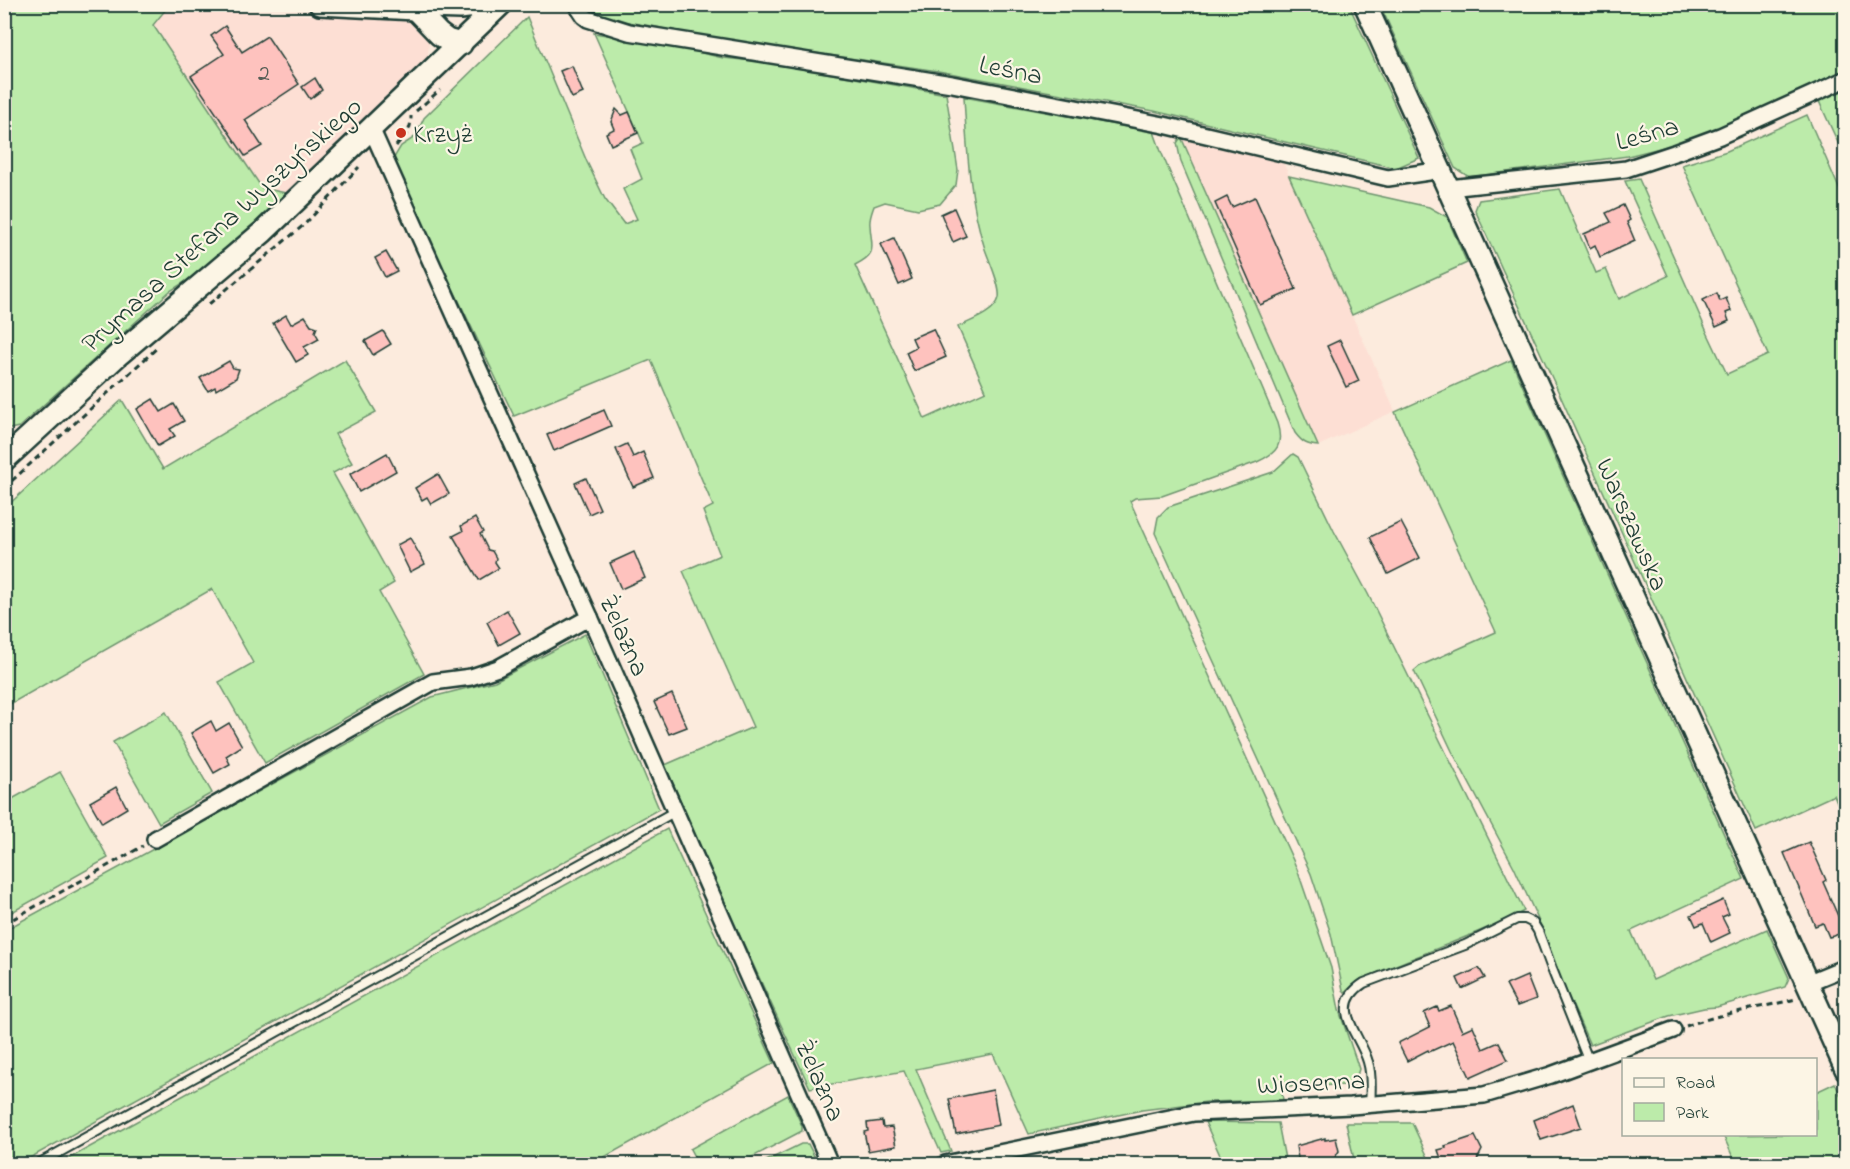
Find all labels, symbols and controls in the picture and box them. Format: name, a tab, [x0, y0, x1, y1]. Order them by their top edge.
street label: Leśna	[976, 46, 1046, 97]
house number: 2	[258, 57, 270, 92]
street label: Prymasa Stefana Wyszyńskiego	[74, 89, 372, 363]
street label: Leśna	[1612, 108, 1684, 163]
place label: Krzyż	[413, 116, 473, 155]
marker: Krzyż	[394, 126, 408, 140]
street label: Warszawska	[1584, 453, 1677, 598]
street label: Żelazna	[587, 589, 658, 683]
street label: Żelazna	[783, 1034, 854, 1128]
legend	[1622, 1058, 1817, 1136]
street label: Wiosenna	[1256, 1062, 1366, 1107]
text: Road	[1676, 1071, 1715, 1097]
text: Park	[1676, 1101, 1709, 1127]

